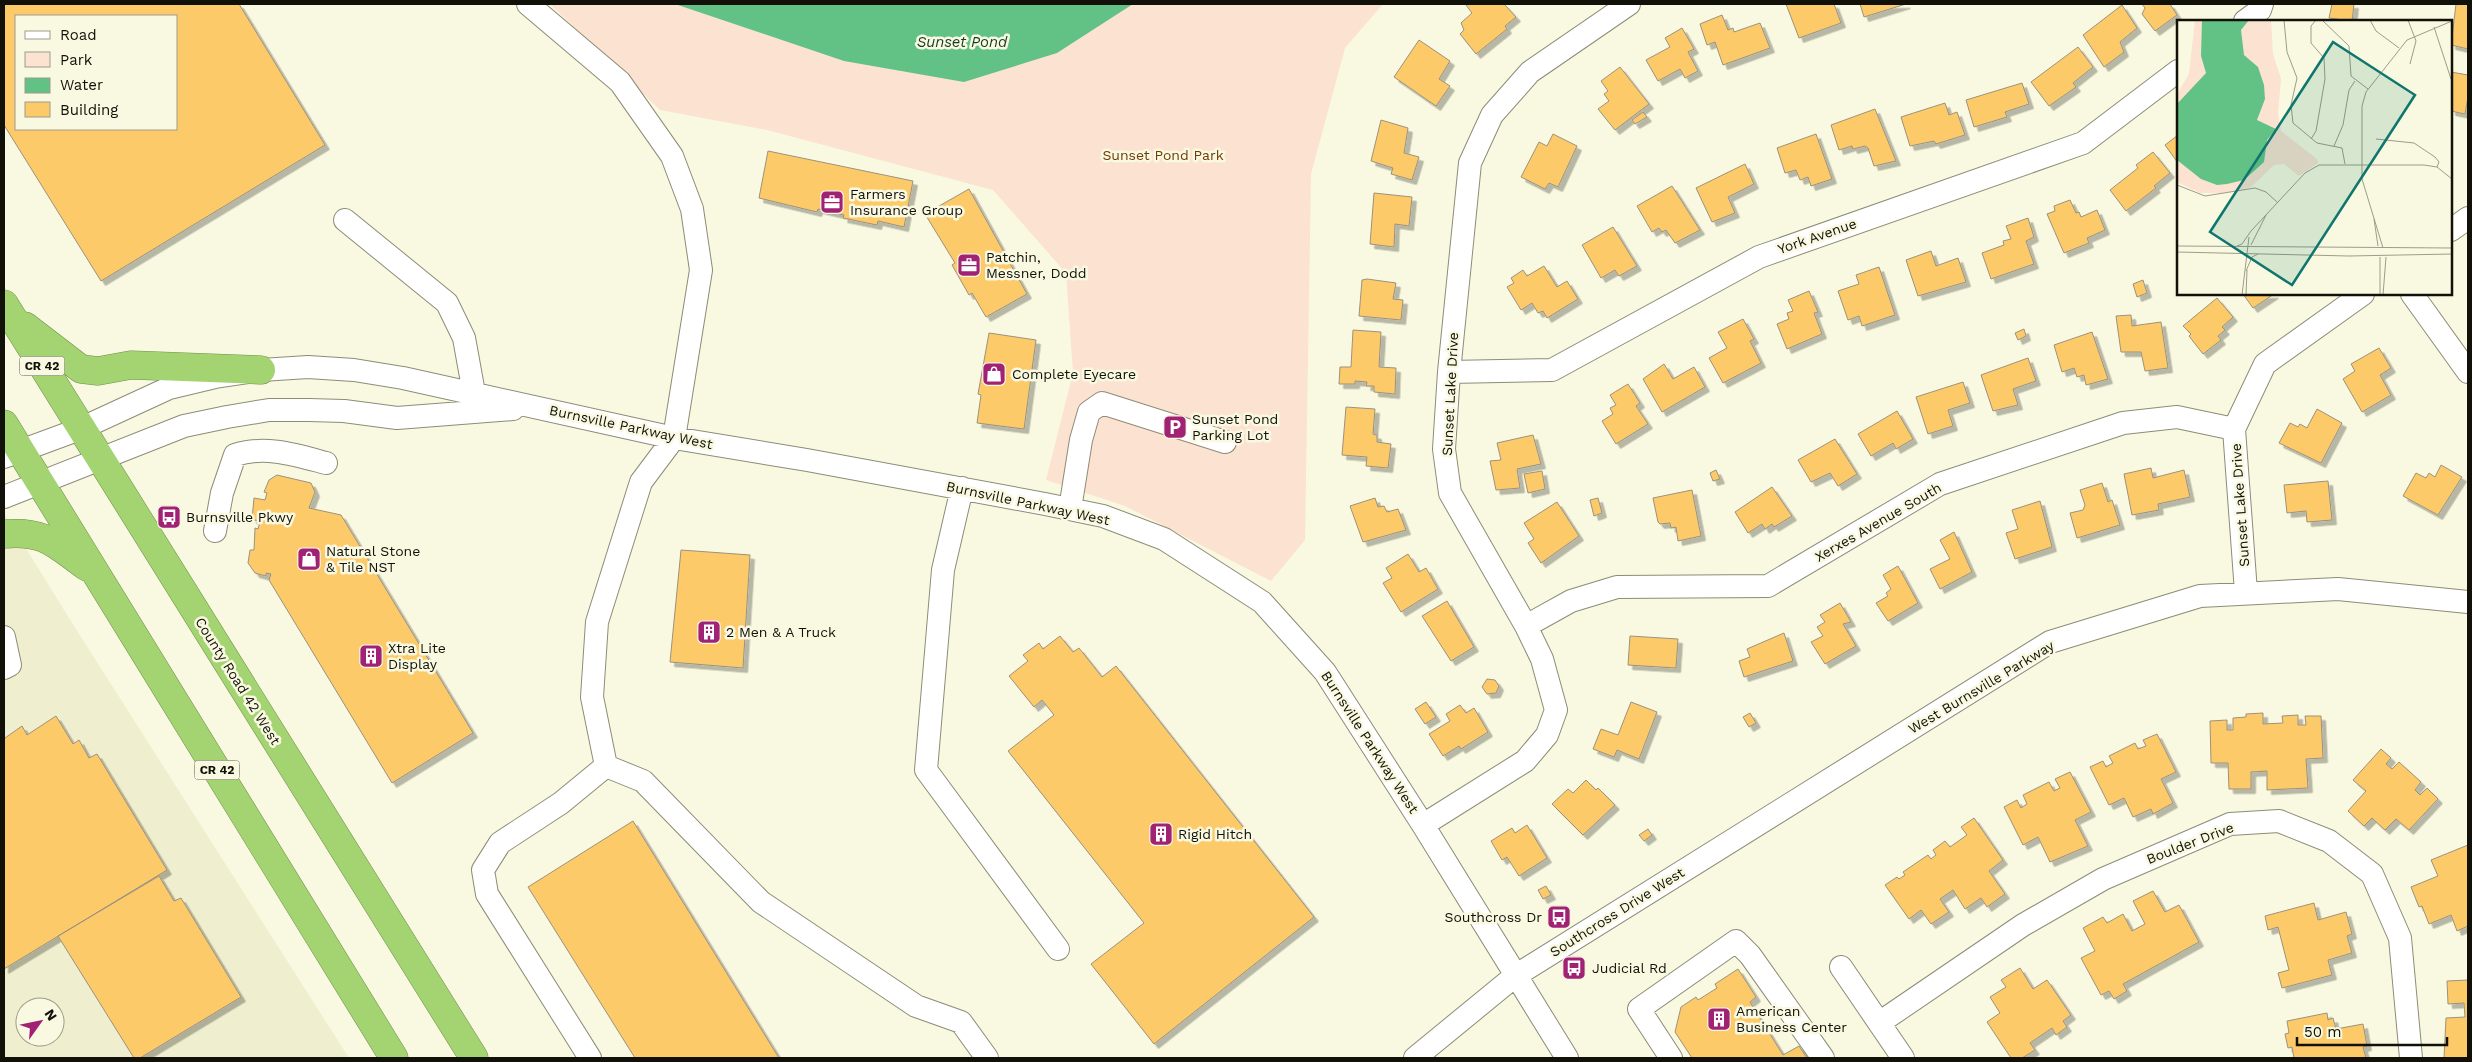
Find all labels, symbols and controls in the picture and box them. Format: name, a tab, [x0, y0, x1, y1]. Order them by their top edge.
legend	[15, 15, 178, 130]
inset map	[2177, 20, 2452, 295]
text: Road	[60, 26, 97, 44]
water label: Sunset Pond	[917, 33, 1008, 51]
text: Park	[60, 51, 93, 69]
text: Water	[60, 76, 103, 94]
text: Building	[60, 101, 118, 119]
park label: Sunset Pond Park	[1102, 147, 1224, 163]
place label: Farmers Insurance Group	[850, 186, 963, 218]
office icon: Farmers Insurance Group	[819, 189, 845, 215]
street label: York Avenue	[1775, 215, 1859, 257]
place label: Patchin, Messner, Dodd	[986, 249, 1087, 281]
office icon: Patchin, Messner, Dodd	[956, 252, 982, 278]
street label: Sunset Lake Drive	[1439, 332, 1461, 456]
road number: CR 42	[20, 356, 64, 376]
shop icon: Complete Eyecare	[981, 361, 1007, 387]
place label: Complete Eyecare	[1012, 366, 1136, 382]
street label: Burnsville Parkway West	[548, 402, 714, 452]
place label: Sunset Pond Parking Lot	[1192, 411, 1278, 443]
parking icon: Sunset Pond Parking Lot	[1162, 414, 1188, 440]
street label: Sunset Lake Drive	[2228, 443, 2252, 567]
street label: Burnsville Parkway West	[945, 478, 1111, 528]
street label: Xerxes Avenue South	[1812, 479, 1944, 565]
bus stop icon: Burnsville Pkwy	[156, 504, 182, 530]
place label: Burnsville Pkwy	[186, 509, 294, 525]
place label: Natural Stone & Tile NST	[326, 543, 420, 575]
shop icon: Natural Stone & Tile NST	[296, 546, 322, 572]
street label: County Road 42 West	[192, 614, 284, 748]
building icon: 2 Men & A Truck	[696, 619, 722, 645]
place label: 2 Men & A Truck	[726, 624, 836, 640]
street label: West Burnsville Parkway	[1905, 637, 2057, 737]
place label: Xtra Lite Display	[388, 640, 446, 672]
building icon: Xtra Lite Display	[358, 643, 384, 669]
street label: Burnsville Parkway West	[1318, 668, 1422, 816]
road number: CR 42	[194, 760, 240, 780]
street label: Boulder Drive	[2144, 819, 2236, 867]
building icon: Rigid Hitch	[1148, 821, 1174, 847]
place label: Rigid Hitch	[1178, 826, 1252, 842]
street label: Southcross Drive West	[1547, 864, 1687, 960]
bus stop icon: Southcross Dr	[1546, 904, 1572, 930]
place label: Southcross Dr	[1444, 909, 1542, 925]
bus stop icon: Judicial Rd	[1561, 955, 1587, 981]
place label: Judicial Rd	[1592, 960, 1667, 976]
north arrow	[15, 997, 65, 1047]
place label: American Business Center	[1736, 1003, 1847, 1035]
text: N	[41, 1006, 60, 1024]
building icon: American Business Center	[1706, 1006, 1732, 1032]
scale bar	[2297, 1014, 2447, 1046]
text: 50 m	[2304, 1023, 2341, 1041]

